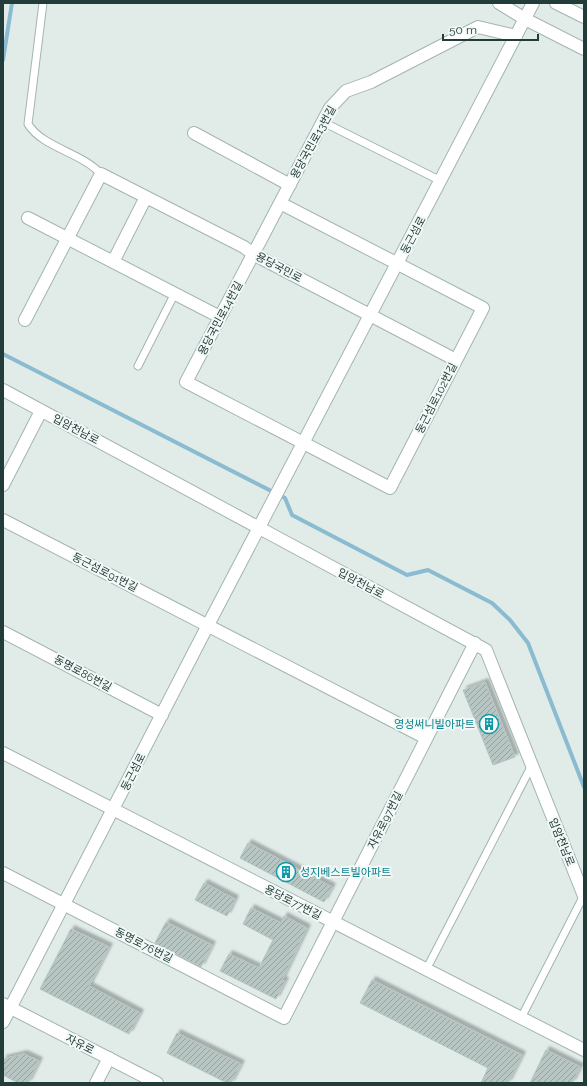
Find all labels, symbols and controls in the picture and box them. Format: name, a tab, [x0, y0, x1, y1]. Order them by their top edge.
scale bar	[443, 16, 538, 42]
text: 50 m	[449, 23, 477, 37]
street label: 용당국민로13번길	[288, 103, 339, 181]
street label: 둥근섬로	[398, 214, 429, 256]
street label: 용당국민로	[253, 250, 304, 285]
street label: 용당국민로14번길	[196, 279, 245, 357]
street label: 둥근섬로102번길	[413, 361, 460, 436]
street label: 입암천남로	[50, 412, 101, 447]
street label: 둥근섬로91번길	[70, 550, 140, 595]
street label: 입암천남로	[335, 566, 386, 601]
street label: 동명로86번길	[52, 653, 114, 694]
building icon: 영성써니빌아파트	[478, 713, 500, 735]
place label: 영성써니빌아파트	[394, 718, 475, 731]
street label: 둥근섬로	[118, 751, 148, 793]
street label: 자유로97번길	[365, 789, 406, 851]
street label: 입암천남로	[546, 816, 577, 868]
building icon: 성지베스트빌아파트	[275, 861, 297, 883]
place label: 성지베스트빌아파트	[300, 866, 391, 879]
street label: 용당로77번길	[262, 882, 324, 922]
street label: 동명로76번길	[113, 925, 175, 966]
street label: 자유로	[63, 1032, 96, 1057]

